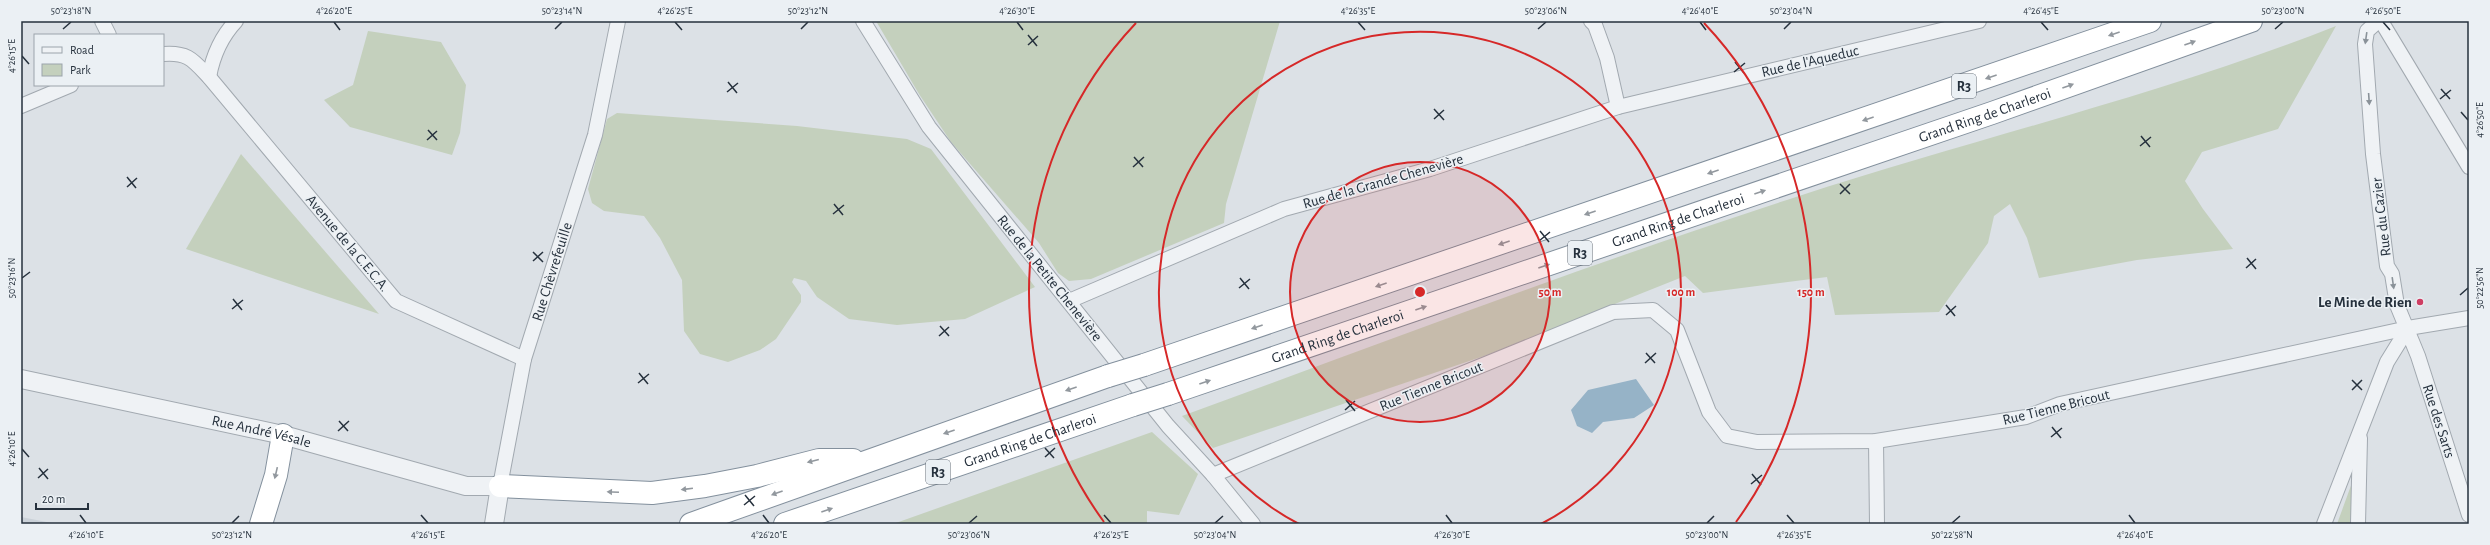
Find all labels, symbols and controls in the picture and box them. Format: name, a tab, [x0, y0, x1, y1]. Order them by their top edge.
text: 50°23'18"N	[51, 6, 91, 16]
text: 4°26'20"E	[316, 6, 352, 16]
text: 50°23'14"N	[542, 6, 582, 16]
text: 4°26'25"E	[658, 6, 693, 16]
text: 50°23'12"N	[788, 6, 828, 16]
text: 4°26'30"E	[999, 6, 1035, 16]
text: 4°26'35"E	[1341, 6, 1375, 16]
text: 50°23'06"N	[1525, 6, 1567, 16]
text: 4°26'40"E	[1682, 6, 1718, 16]
text: 50°23'04"N	[1770, 6, 1812, 16]
text: 4°26'45"E	[2023, 6, 2059, 16]
text: 50°23'00"N	[2262, 6, 2304, 16]
text: 4°26'50"E	[2365, 6, 2401, 16]
one-way arrow	[2107, 31, 2119, 37]
one-way arrow	[2363, 32, 2369, 44]
legend	[34, 34, 164, 86]
text: 4°26'15"E	[7, 39, 17, 73]
one-way arrow	[2185, 39, 2197, 45]
street label: Rue de l'Aqueduc	[1760, 43, 1860, 80]
text: Road	[70, 44, 94, 56]
text: Park	[70, 64, 91, 76]
road number: R3	[1952, 74, 1976, 98]
one-way arrow	[1985, 74, 1997, 80]
one-way arrow	[2062, 83, 2074, 89]
street label: Grand Ring de Charleroi	[1917, 86, 2053, 145]
one-way arrow	[2366, 93, 2373, 105]
text: 4°26'50"E	[2475, 102, 2485, 138]
one-way arrow	[1862, 116, 1874, 122]
street label: Rue de la Grande Chenevière	[1301, 151, 1465, 212]
one-way arrow	[1707, 169, 1719, 175]
street label: Rue du Cazier	[2369, 177, 2394, 257]
one-way arrow	[1754, 188, 1766, 194]
street label: Grand Ring de Charleroi	[1610, 191, 1746, 250]
street label: Avenue de la C.E.C.A.	[303, 192, 392, 295]
one-way arrow	[1584, 211, 1596, 217]
street label: Rue de la Petite Chenevière	[994, 212, 1105, 344]
street label: Rue Chèvrefeuille	[530, 220, 575, 323]
one-way arrow	[1497, 240, 1509, 246]
road number: R3	[1568, 241, 1592, 265]
text: 50°23'16"N	[7, 258, 17, 298]
one-way arrow	[1538, 262, 1550, 268]
text: 50°22'56"N	[2475, 267, 2485, 309]
one-way arrow	[2390, 277, 2396, 289]
one-way arrow	[1374, 282, 1386, 288]
centre of rings	[1413, 285, 1427, 299]
text: 50 m	[1539, 286, 1562, 298]
text: 100 m	[1667, 286, 1695, 298]
text: 150 m	[1797, 286, 1825, 298]
place label: Le Mine de Rien	[2318, 295, 2412, 310]
marker: Le Mine de Rien	[2415, 297, 2425, 307]
one-way arrow	[1415, 304, 1427, 310]
street label: Grand Ring de Charleroi	[1270, 307, 1406, 366]
one-way arrow	[1251, 324, 1263, 330]
street label: Rue Tienne Bricout	[1378, 359, 1485, 414]
one-way arrow	[1200, 378, 1212, 384]
street label: Rue des Sarts	[2420, 382, 2457, 460]
one-way arrow	[1065, 386, 1077, 392]
street label: Rue Tienne Bricout	[2001, 387, 2111, 428]
street label: Grand Ring de Charleroi	[962, 411, 1098, 470]
street label: Rue André Vésale	[210, 413, 313, 450]
one-way arrow	[942, 429, 954, 435]
text: 4°26'10"E	[7, 431, 17, 467]
one-way arrow	[807, 459, 820, 465]
road number: R3	[926, 460, 950, 484]
one-way arrow	[273, 467, 279, 479]
scale bar	[36, 485, 88, 511]
one-way arrow	[681, 486, 693, 492]
one-way arrow	[607, 488, 619, 495]
one-way arrow	[771, 490, 783, 496]
text: 20 m	[42, 493, 65, 505]
one-way arrow	[821, 507, 833, 513]
text: 4°26'10"E	[69, 530, 104, 540]
text: 50°23'12"N	[212, 530, 252, 540]
text: 4°26'15"E	[411, 530, 445, 540]
text: 4°26'20"E	[751, 530, 787, 540]
text: 50°23'06"N	[948, 530, 990, 540]
text: 4°26'25"E	[1094, 530, 1129, 540]
text: 50°23'04"N	[1194, 530, 1236, 540]
text: 4°26'30"E	[1434, 530, 1470, 540]
text: 50°23'00"N	[1686, 530, 1728, 540]
text: 4°26'35"E	[1777, 530, 1811, 540]
text: 50°22'58"N	[1931, 530, 1973, 540]
text: 4°26'40"E	[2117, 530, 2153, 540]

